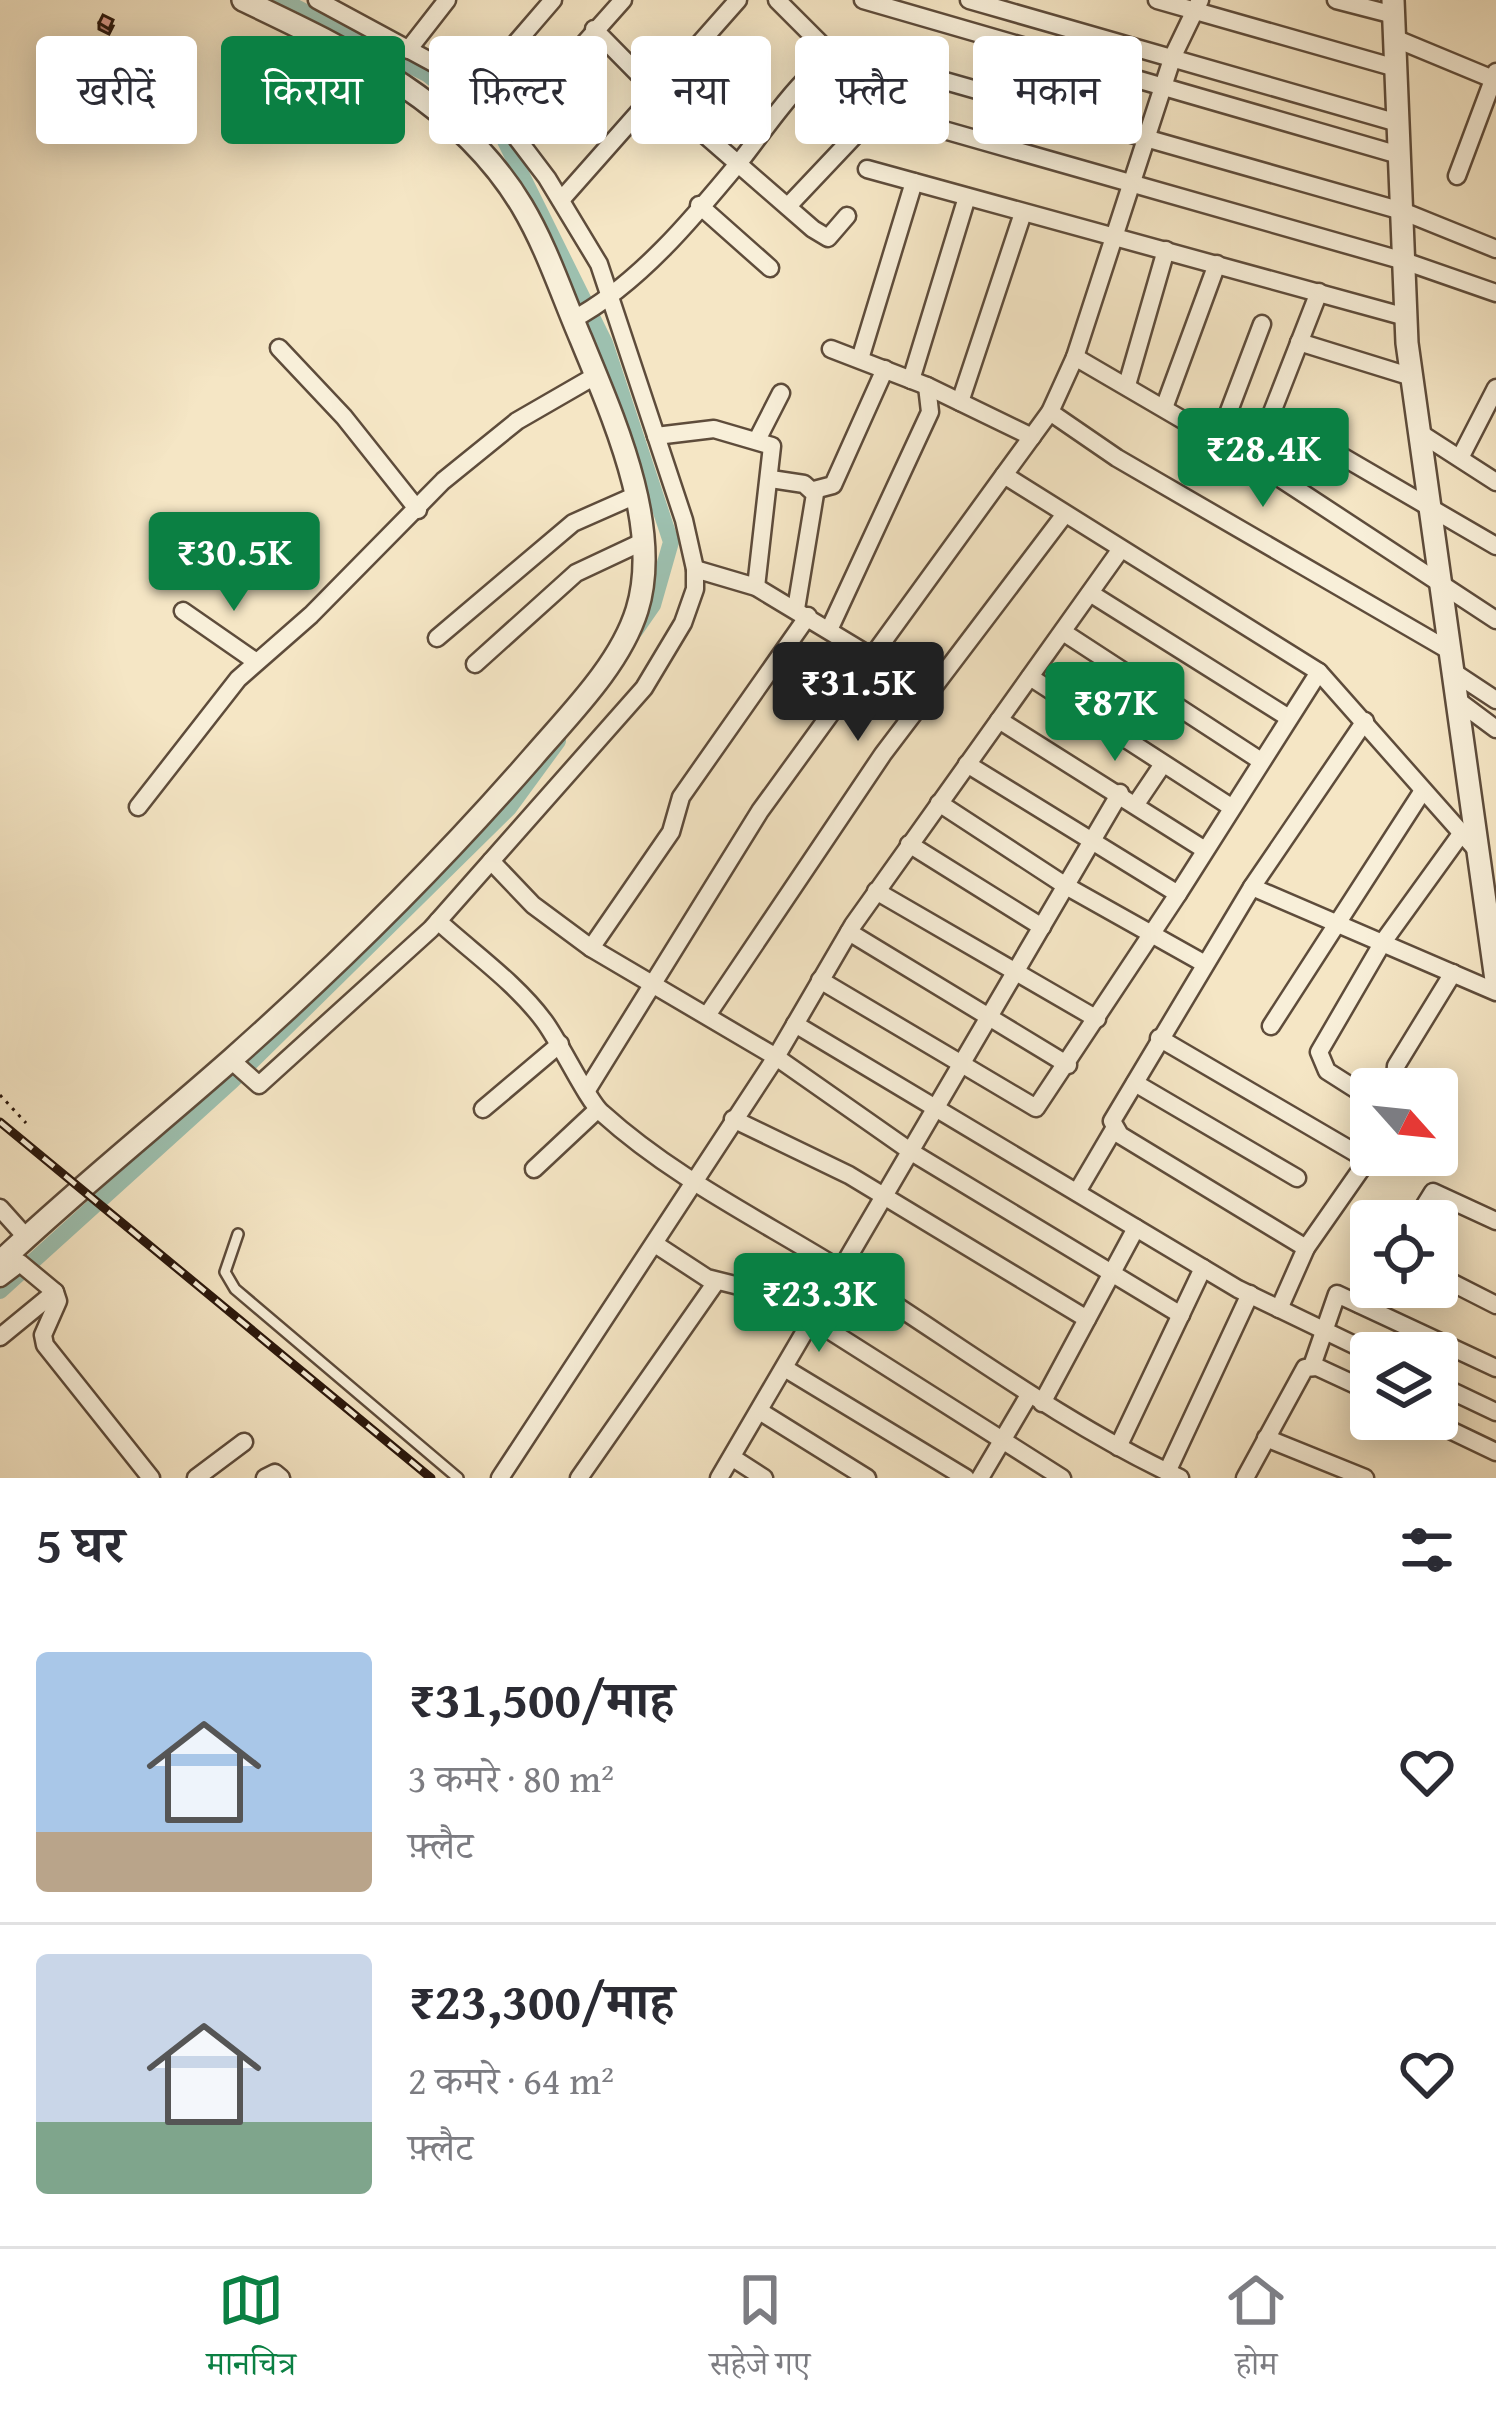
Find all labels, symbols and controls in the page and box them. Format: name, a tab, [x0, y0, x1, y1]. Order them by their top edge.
chip: खरीदें	[36, 36, 197, 144]
chip: किराया	[221, 36, 405, 144]
chip: फ़िल्टर	[429, 36, 607, 144]
chip: नया	[631, 36, 771, 144]
chip: फ़्लैट	[795, 36, 949, 144]
chip: मकान	[973, 36, 1142, 144]
pin: ₹28.4K	[1165, 408, 1361, 510]
text: ₹28.4K	[1205, 418, 1321, 475]
pin: ₹30.5K	[136, 512, 332, 614]
text: ₹30.5K	[176, 522, 292, 579]
pin: ₹31.5K	[760, 642, 956, 744]
text: ₹31.5K	[800, 652, 916, 709]
pin: ₹87K	[1044, 662, 1186, 764]
text: ₹87K	[1072, 672, 1158, 729]
north arrow	[1350, 1068, 1458, 1176]
map controls	[1350, 1068, 1458, 1440]
button: locate	[1350, 1200, 1458, 1308]
pin: ₹23.3K	[721, 1253, 917, 1355]
text: ₹23.3K	[761, 1263, 877, 1320]
button: layers	[1350, 1332, 1458, 1440]
text: 5 घर	[36, 1506, 124, 1581]
icon: filters	[1394, 1517, 1460, 1583]
text: ₹31,500/माह	[408, 1661, 674, 1736]
icon: home	[132, 1700, 276, 1844]
icon: heart	[1394, 1739, 1460, 1805]
text: 3 कमरे · 80 m²	[408, 1749, 614, 1806]
text: फ़्लैट	[408, 1816, 473, 1873]
text: ₹23,300/माह	[408, 1963, 674, 2038]
icon: home	[132, 2002, 276, 2146]
icon: heart	[1394, 2041, 1460, 2107]
text: 2 कमरे · 64 m²	[408, 2051, 614, 2108]
text: फ़्लैट	[408, 2118, 473, 2175]
tab: मानचित्र	[207, 2267, 296, 2396]
tab: सहेजे गए	[709, 2267, 810, 2396]
tab: होम	[1223, 2267, 1289, 2396]

